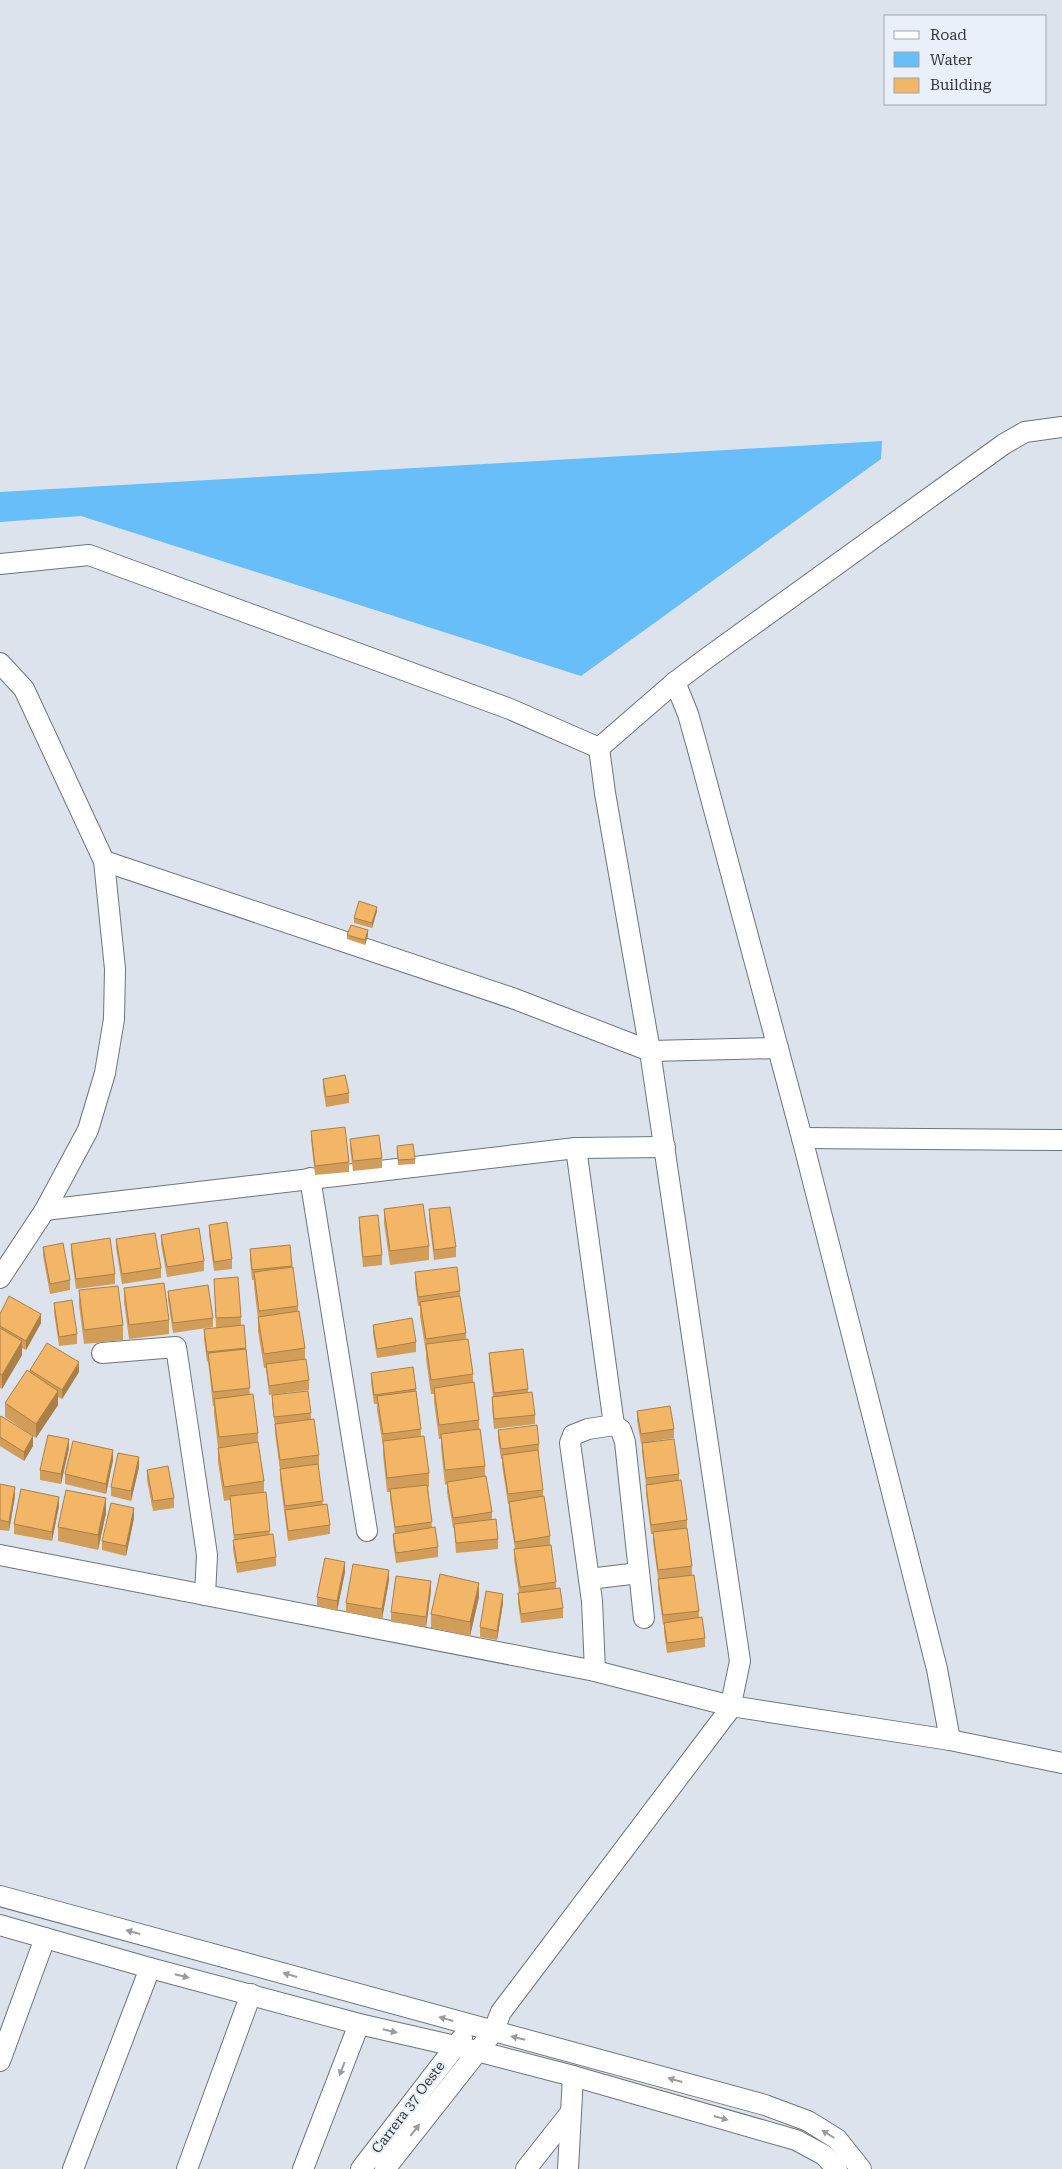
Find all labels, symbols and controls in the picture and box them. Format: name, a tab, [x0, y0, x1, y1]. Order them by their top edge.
legend	[884, 15, 1047, 105]
text: Road	[930, 26, 967, 44]
text: Water	[930, 51, 972, 69]
text: Building	[930, 76, 992, 94]
one-way arrow	[125, 1928, 140, 1936]
one-way arrow	[282, 1971, 297, 1979]
one-way arrow	[174, 1973, 189, 1981]
one-way arrow	[439, 2014, 454, 2022]
one-way arrow	[382, 2027, 397, 2035]
one-way arrow	[511, 2034, 526, 2042]
street label: Carrera 37 Oeste	[368, 2058, 448, 2156]
one-way arrow	[338, 2062, 346, 2077]
one-way arrow	[668, 2076, 683, 2084]
one-way arrow	[713, 2115, 728, 2123]
one-way arrow	[410, 2124, 421, 2137]
one-way arrow	[821, 2129, 834, 2138]

